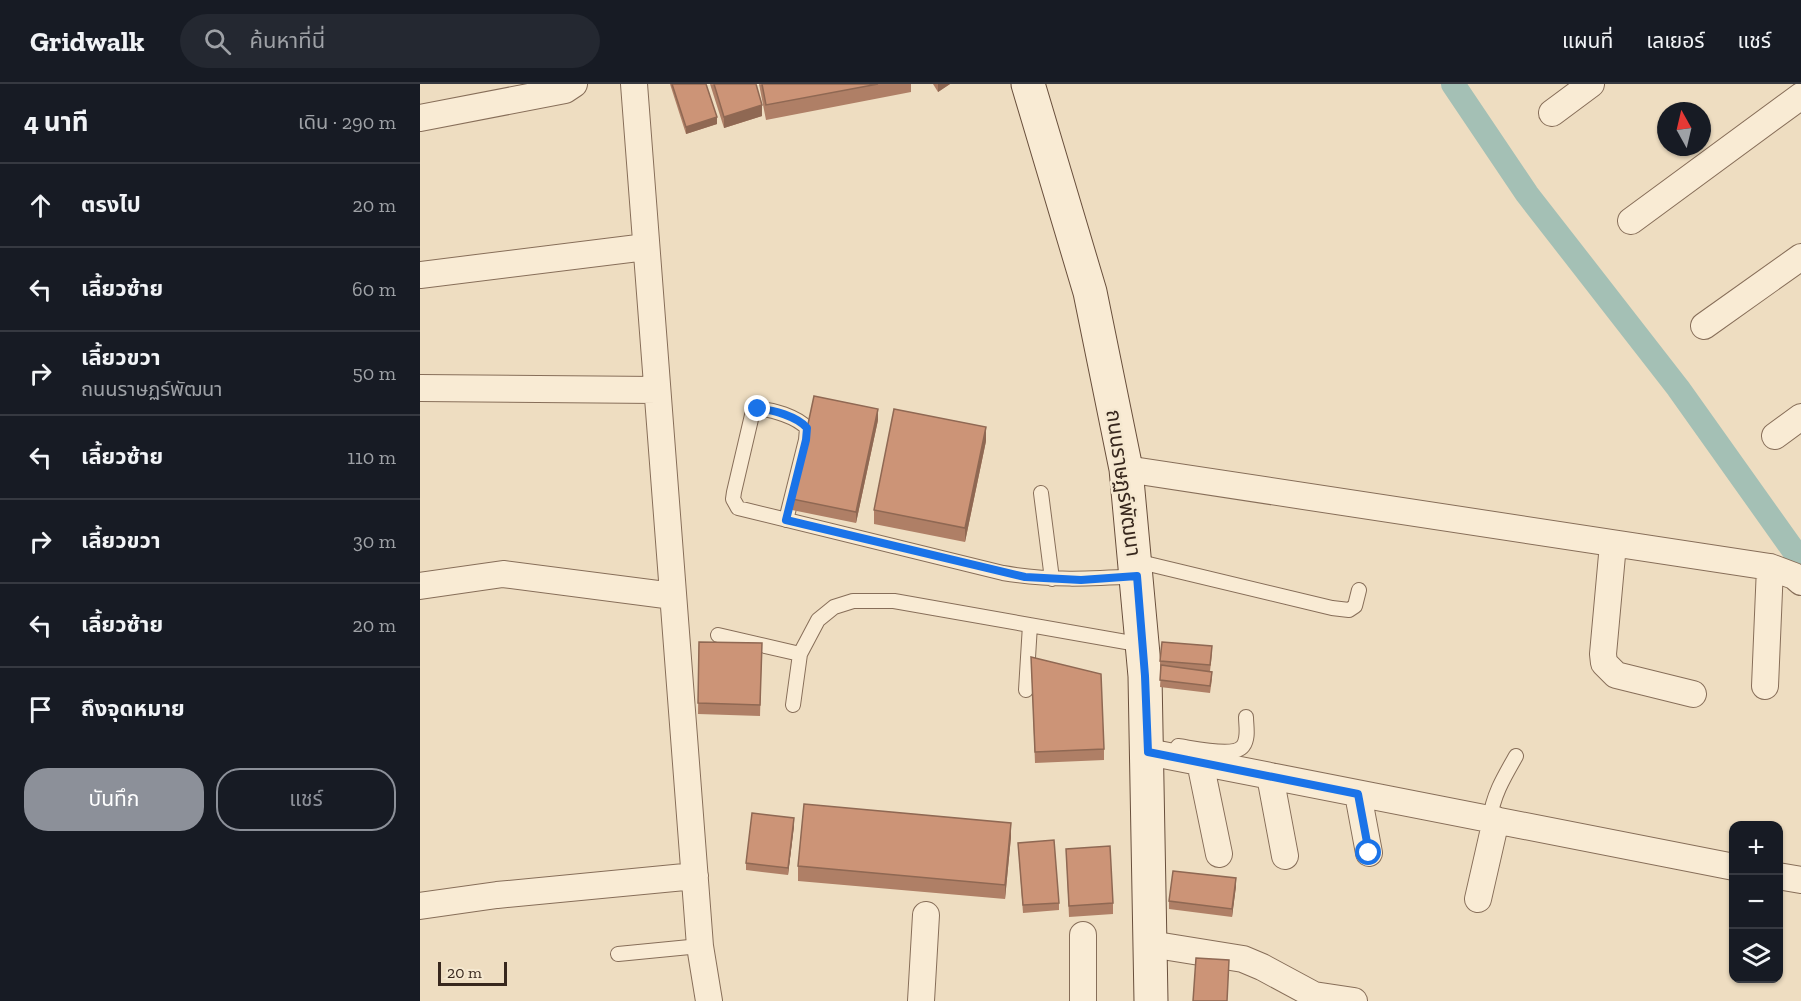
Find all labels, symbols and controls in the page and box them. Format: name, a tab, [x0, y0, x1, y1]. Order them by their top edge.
search box	[180, 14, 600, 68]
text: Gridwalk	[30, 25, 144, 58]
icon: search	[201, 25, 234, 58]
text: ค้นหาที่นี่	[249, 27, 325, 54]
text: แผนที่	[1562, 28, 1613, 53]
text: เลเยอร์	[1646, 28, 1705, 53]
text: แชร์	[1738, 28, 1771, 53]
north arrow	[1657, 102, 1711, 156]
text: 4 นาที	[24, 106, 89, 138]
text: เดิน · 290 m	[298, 110, 396, 134]
icon: ahead	[24, 189, 57, 222]
text: ตรงไป	[81, 191, 141, 218]
text: 20 m	[352, 193, 396, 217]
icon: left	[24, 273, 57, 306]
text: เลี้ยวซ้าย	[81, 275, 163, 302]
text: 60 m	[352, 277, 396, 301]
text: เลี้ยวขวา	[81, 344, 161, 371]
icon: right	[24, 357, 57, 390]
text: 50 m	[352, 361, 396, 385]
text: ถนนราษฏร์พัฒนา	[81, 377, 222, 401]
route end	[744, 395, 770, 421]
street label: ถนนราษฏร์พัฒนา	[1101, 408, 1147, 558]
icon: left	[24, 441, 57, 474]
text: เลี้ยวซ้าย	[81, 443, 163, 470]
text: 110 m	[347, 445, 396, 469]
icon: right	[24, 525, 57, 558]
text: เลี้ยวขวา	[81, 527, 161, 554]
text: 30 m	[353, 529, 396, 553]
icon: left	[24, 609, 57, 642]
text: เลี้ยวซ้าย	[81, 611, 163, 638]
text: 20 m	[352, 613, 396, 637]
icon: arrive	[24, 693, 57, 726]
text: ถึงจุดหมาย	[81, 695, 185, 722]
button: บันทึก	[24, 768, 204, 831]
button: แชร์	[216, 768, 396, 831]
map controls	[1729, 821, 1783, 983]
button: +	[1729, 821, 1783, 875]
route start	[1355, 839, 1381, 865]
button: −	[1729, 875, 1783, 929]
button: layers	[1729, 929, 1783, 983]
scale bar	[438, 959, 507, 986]
text: 20 m	[447, 963, 482, 982]

